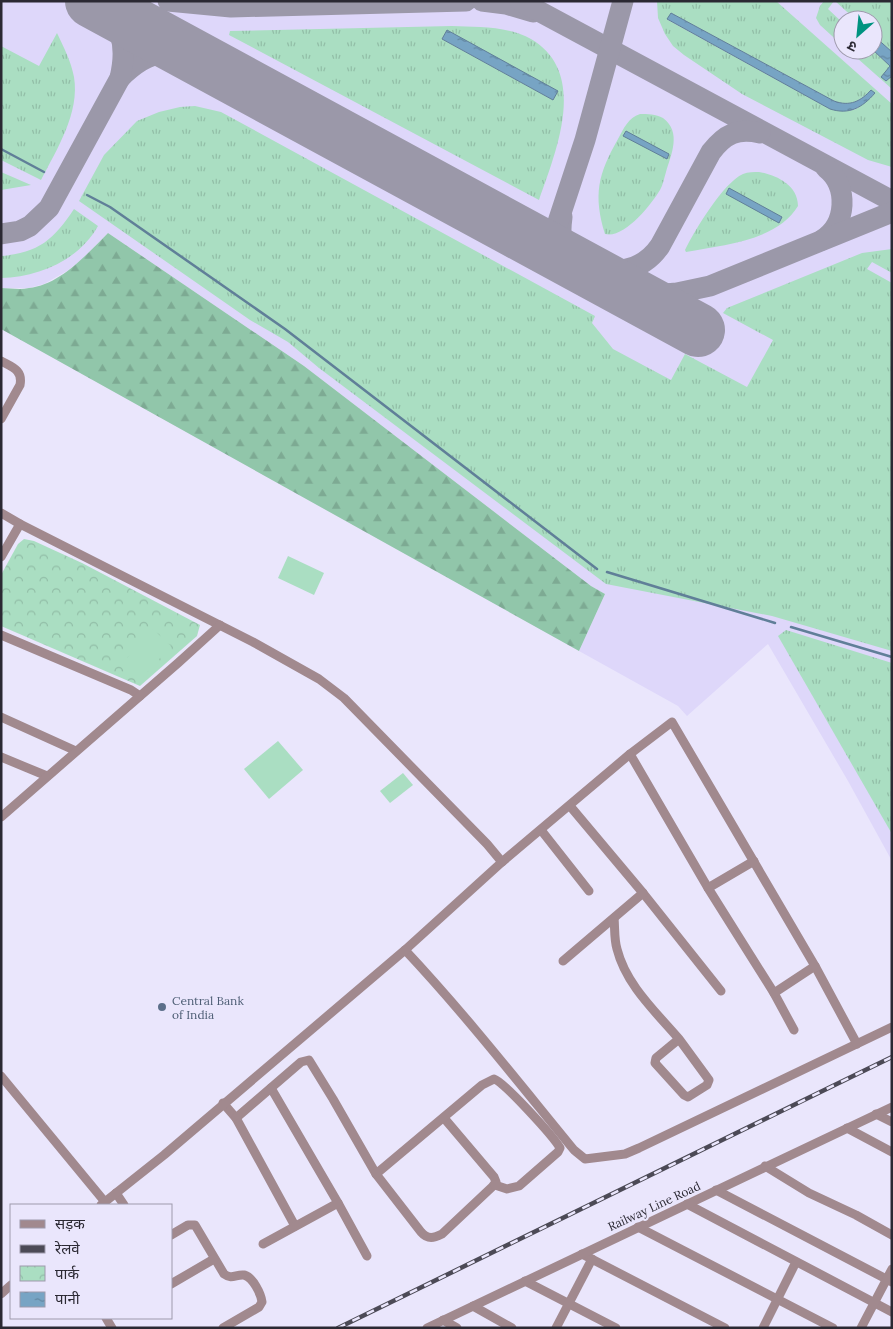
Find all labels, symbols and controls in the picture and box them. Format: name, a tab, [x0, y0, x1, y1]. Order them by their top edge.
north arrow	[833, 10, 883, 60]
text: उ	[844, 36, 860, 56]
place label: Central Bank of India	[172, 993, 244, 1022]
marker: Central Bank of India	[156, 1001, 168, 1013]
street label: Railway Line Road	[605, 1178, 703, 1234]
legend	[10, 1204, 172, 1319]
text: सड़क	[55, 1214, 85, 1233]
text: रेलवे	[54, 1239, 80, 1258]
text: पार्क	[55, 1264, 79, 1283]
text: पानी	[55, 1289, 81, 1308]

